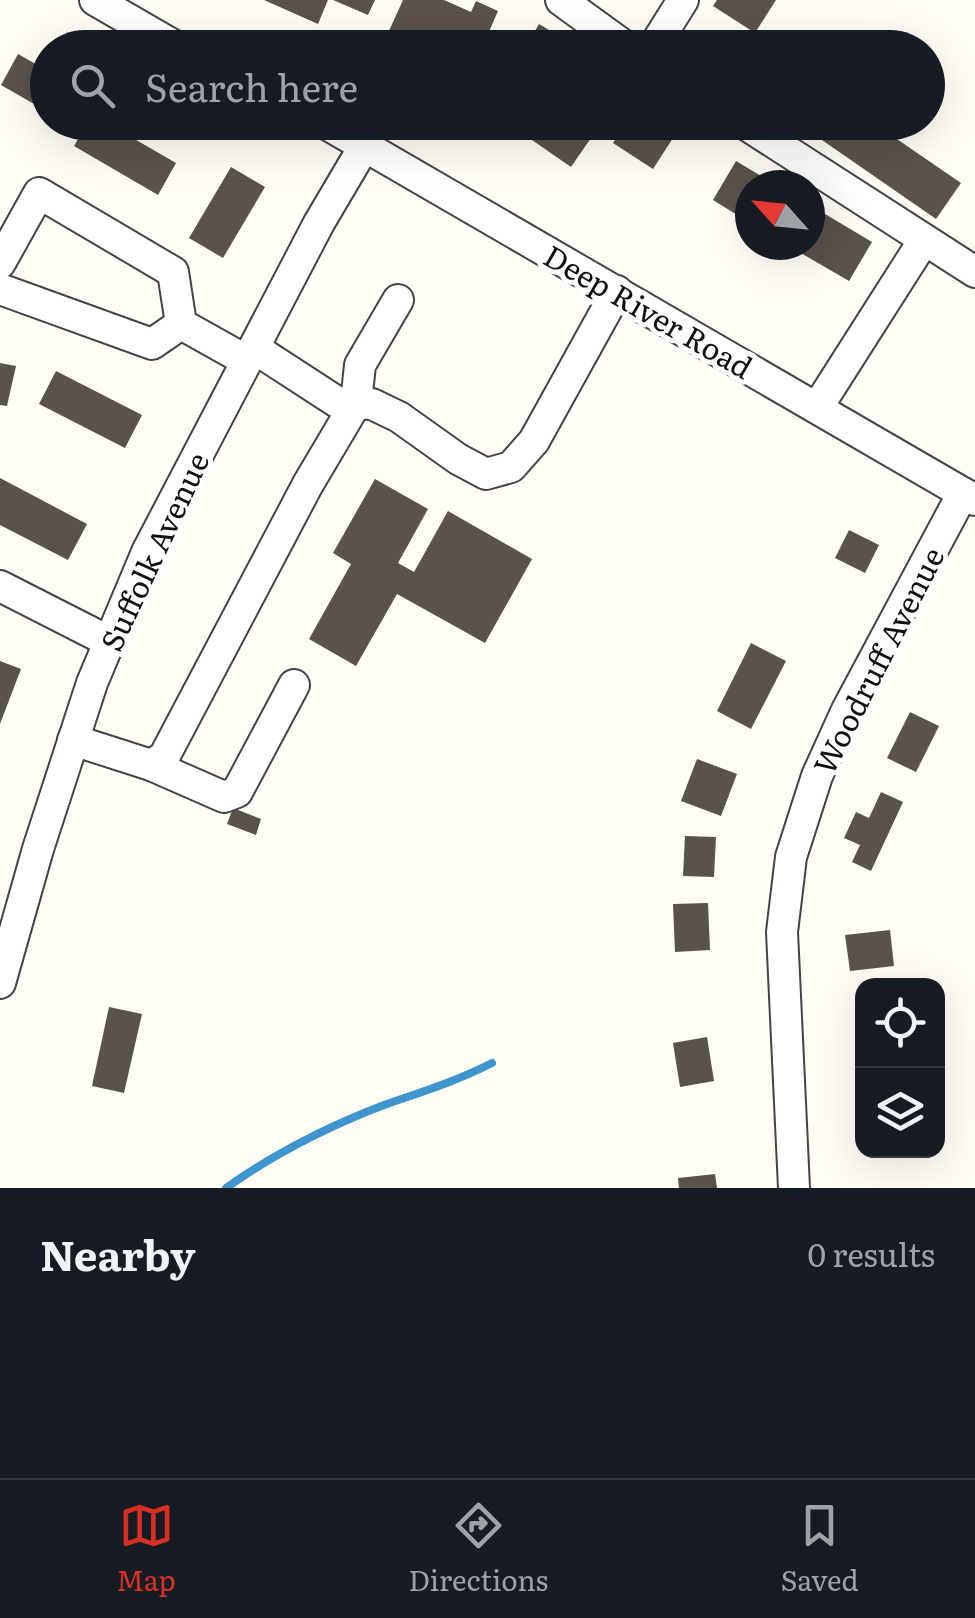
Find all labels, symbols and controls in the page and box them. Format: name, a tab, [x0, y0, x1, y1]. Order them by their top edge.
search box	[30, 30, 945, 140]
text: Search here	[145, 57, 358, 114]
icon: search	[65, 58, 120, 113]
north arrow	[735, 170, 825, 260]
street label: Deep River Road	[537, 232, 761, 388]
street label: Suffolk Avenue	[88, 444, 218, 658]
street label: Woodruff Avenue	[801, 539, 953, 781]
map controls	[855, 978, 945, 1158]
button: locate	[855, 978, 945, 1068]
button: layers	[855, 1068, 945, 1158]
text: Nearby	[40, 1222, 196, 1284]
text: 0 results	[807, 1229, 935, 1277]
tab: Map	[116, 1498, 176, 1600]
tab: Directions	[408, 1498, 548, 1600]
tab: Saved	[781, 1498, 859, 1600]

